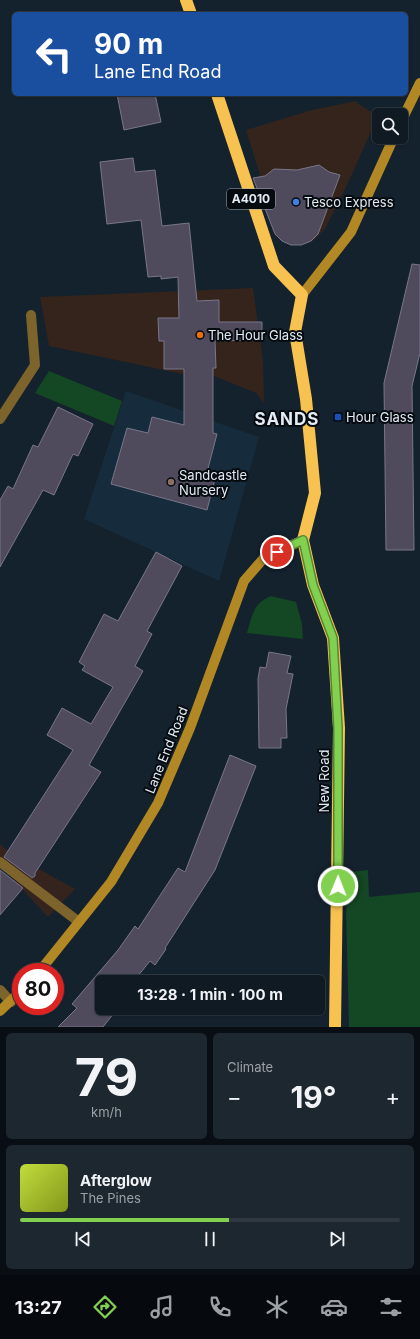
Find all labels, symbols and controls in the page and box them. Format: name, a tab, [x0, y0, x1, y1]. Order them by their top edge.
text: 90 m	[94, 27, 163, 61]
icon: left	[28, 28, 80, 80]
text: Lane End Road	[94, 61, 221, 82]
map controls	[372, 108, 408, 144]
button: search	[372, 108, 408, 144]
road number: A4010	[227, 189, 275, 209]
place label: Tesco Express	[304, 194, 394, 210]
marker: Tesco Express	[291, 197, 301, 207]
place label: The Hour Glass	[208, 327, 303, 343]
marker: The Hour Glass	[195, 330, 205, 340]
district label: SANDS	[255, 409, 319, 429]
place label: Hour Glass	[346, 409, 414, 425]
marker: Hour Glass	[333, 412, 343, 422]
place label: Sandcastle Nursery	[179, 467, 247, 498]
marker: Sandcastle Nursery	[166, 477, 176, 487]
pin	[260, 535, 294, 569]
icon: arrive	[266, 541, 288, 563]
street label: Lane End Road	[141, 704, 191, 796]
street label: New Road	[316, 750, 332, 812]
position arrow	[317, 865, 359, 907]
speed limit sign: 80	[12, 963, 64, 1015]
text: 13:28 · 1 min · 100 m	[137, 985, 283, 1004]
text: 79	[75, 1046, 138, 1109]
text: Climate	[227, 1059, 273, 1075]
text: 19°	[290, 1079, 337, 1115]
text: −	[227, 1084, 242, 1110]
text: +	[385, 1084, 400, 1110]
text: km/h	[91, 1104, 122, 1120]
text: Afterglow	[80, 1171, 152, 1190]
text: The Pines	[80, 1190, 141, 1206]
icon: previous	[72, 1228, 94, 1250]
icon: pause	[199, 1228, 221, 1250]
icon: next	[326, 1228, 348, 1250]
icon: directions	[91, 1293, 119, 1321]
icon: music	[148, 1293, 176, 1321]
icon: phone	[206, 1293, 234, 1321]
icon: climate	[263, 1293, 291, 1321]
icon: car	[320, 1293, 348, 1321]
icon: filters	[377, 1293, 405, 1321]
text: 13:27	[15, 1297, 62, 1318]

